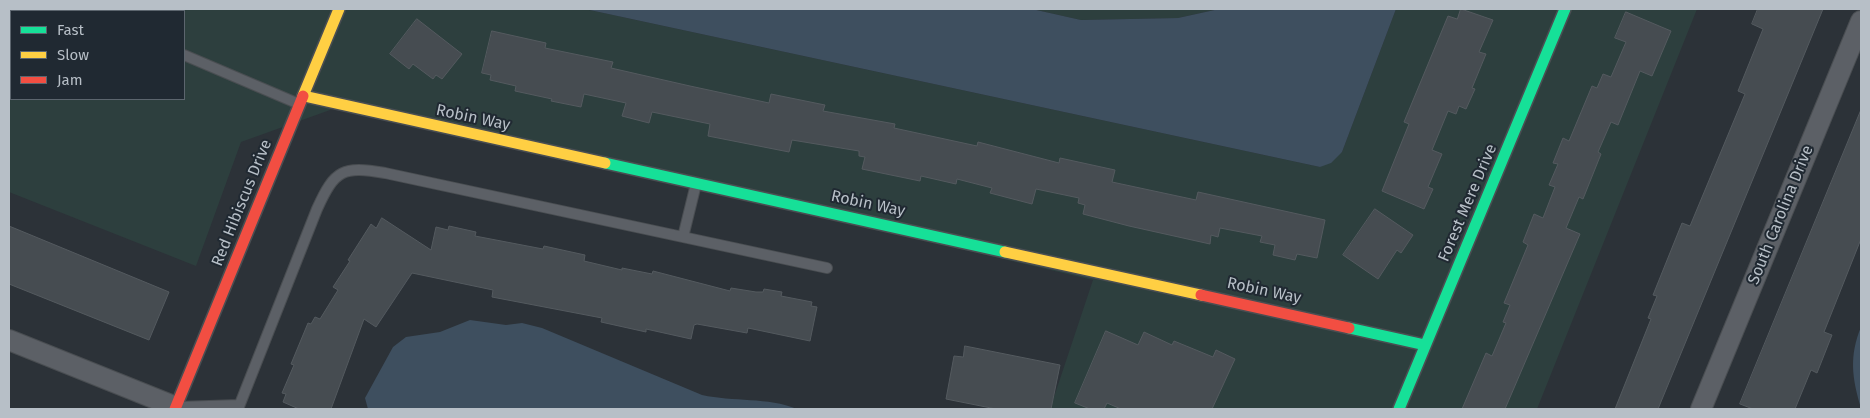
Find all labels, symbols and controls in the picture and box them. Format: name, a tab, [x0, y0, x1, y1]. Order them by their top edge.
legend	[10, 10, 185, 100]
text: Fast	[57, 21, 84, 39]
text: Slow	[57, 46, 89, 64]
text: Jam	[57, 71, 83, 89]
street label: Robin Way	[434, 101, 512, 135]
street label: Red Hibiscus Drive	[208, 137, 276, 269]
street label: Forest Mere Drive	[1435, 141, 1501, 265]
street label: South Carolina Drive	[1744, 143, 1818, 287]
street label: Robin Way	[829, 187, 907, 221]
street label: Robin Way	[1225, 274, 1303, 308]

